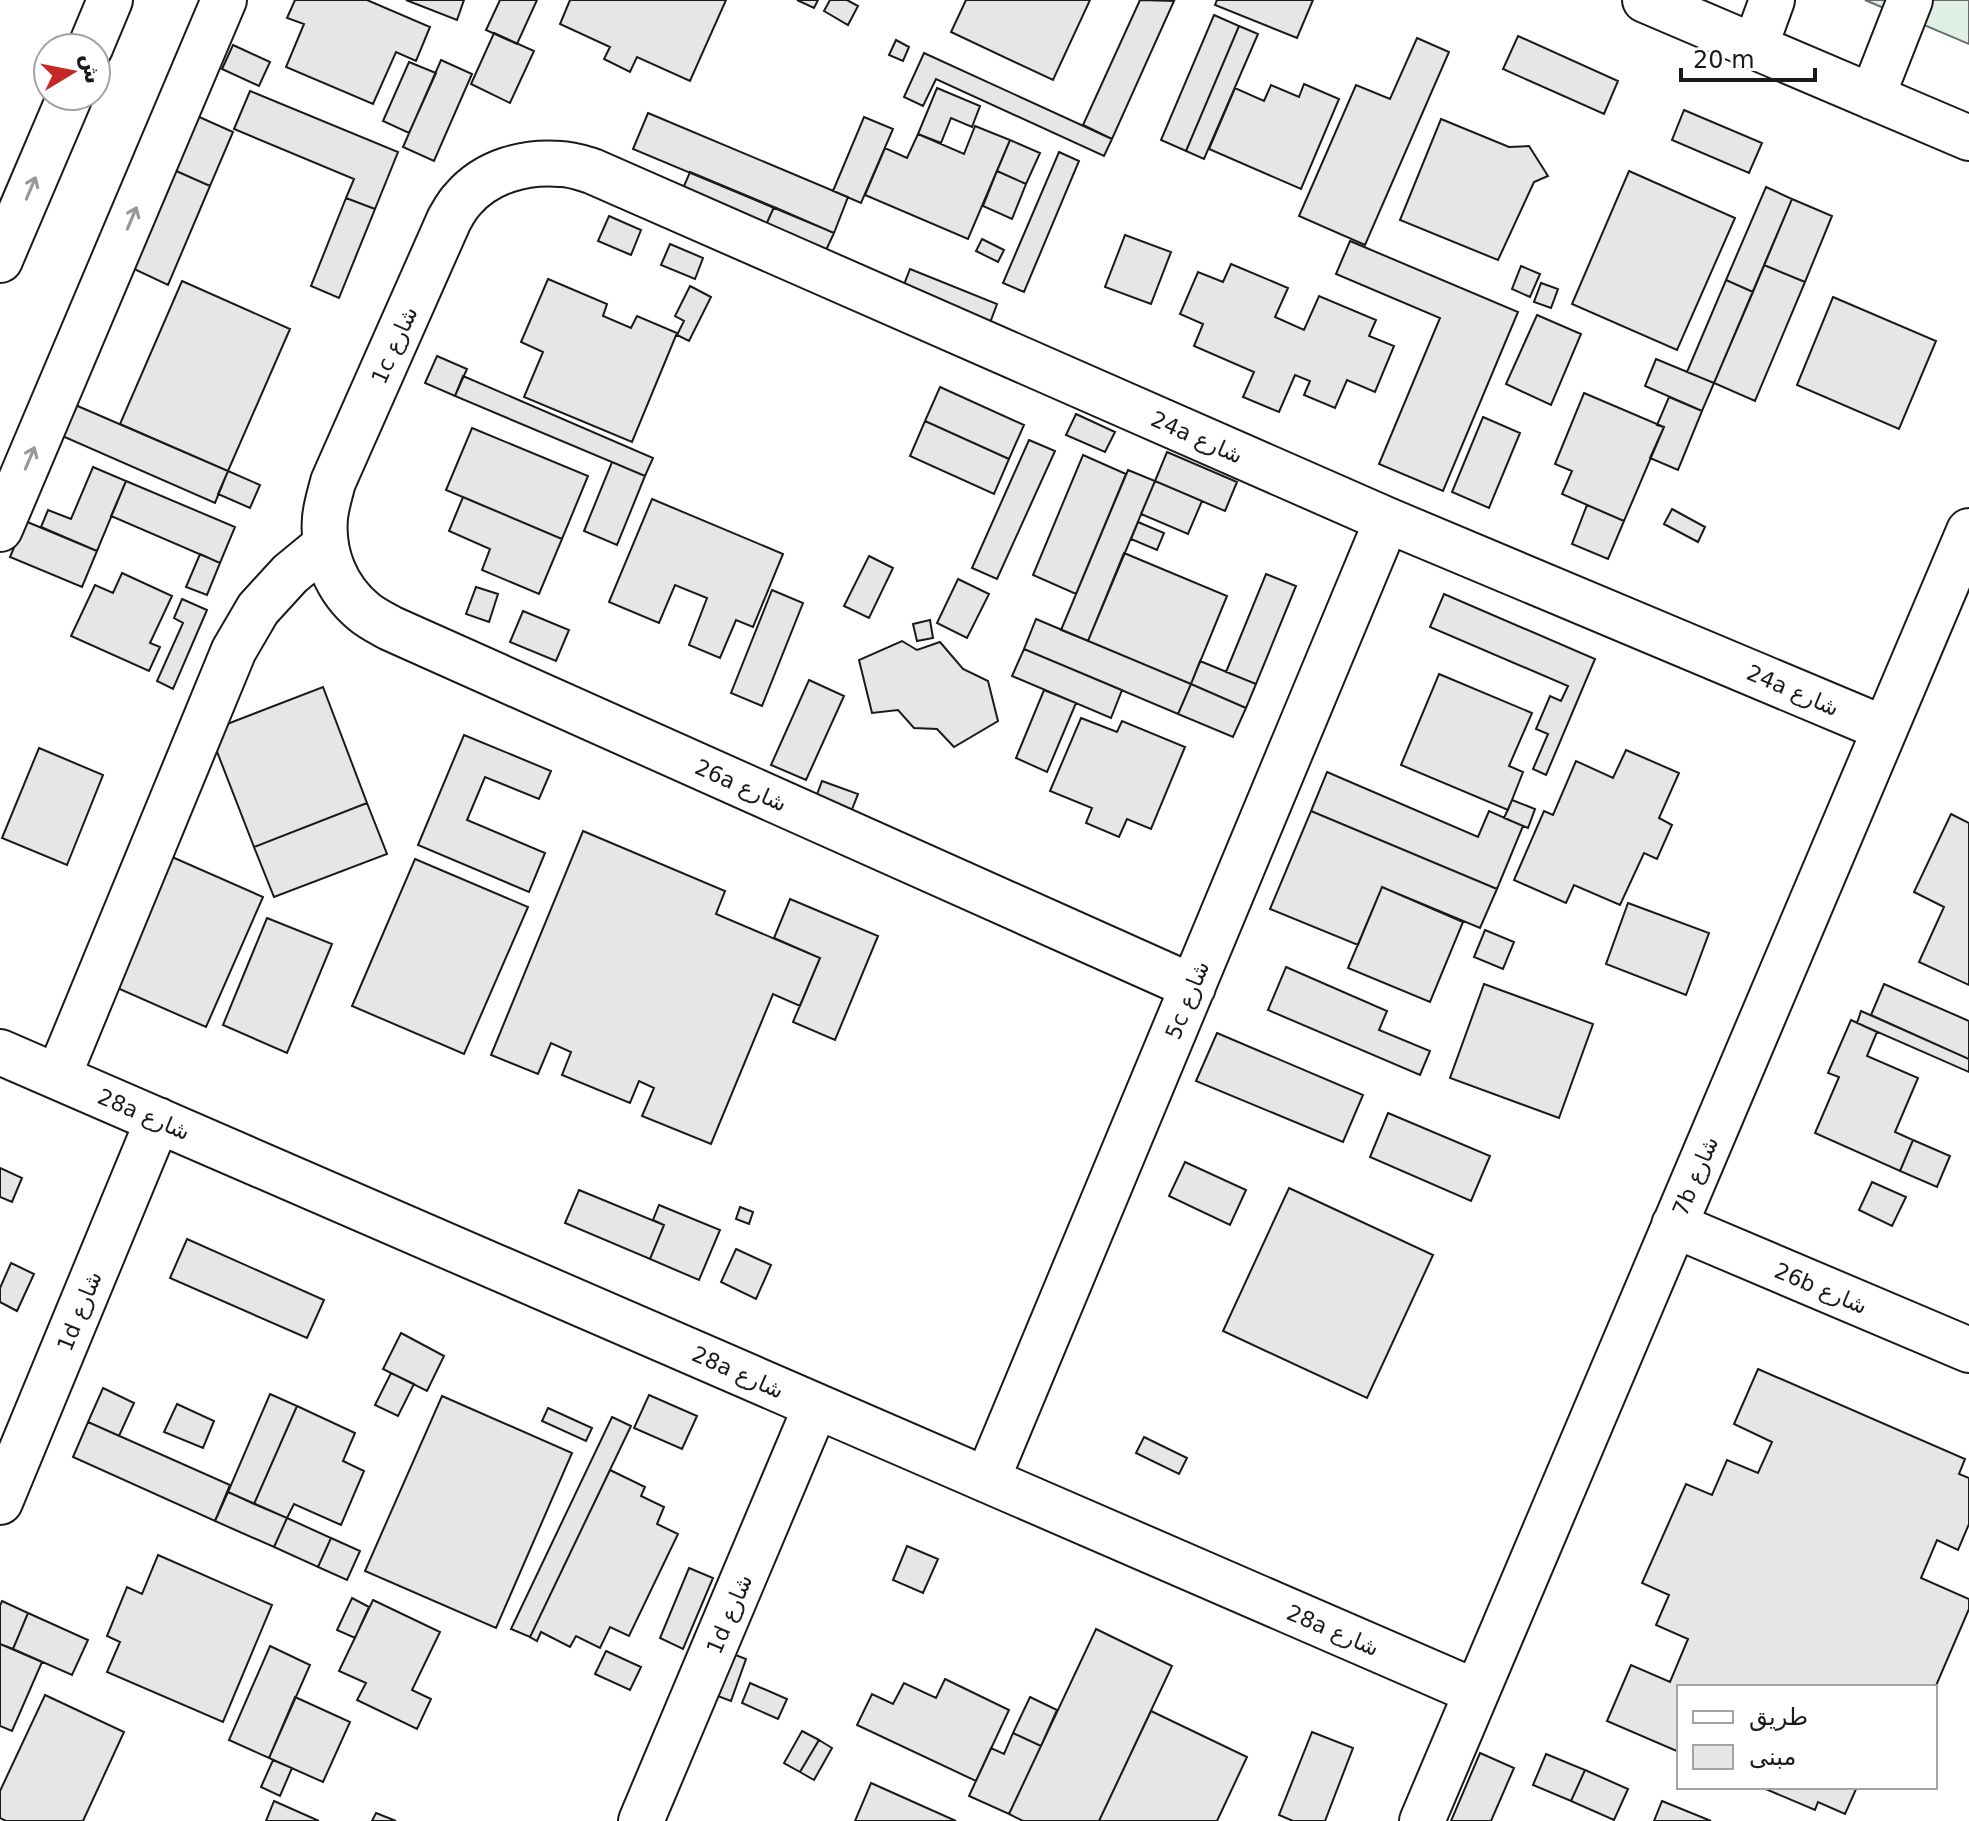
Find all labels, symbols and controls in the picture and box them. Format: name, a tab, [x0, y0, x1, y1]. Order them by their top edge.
north arrow	[32, 32, 112, 112]
scale bar	[1681, 32, 1815, 82]
text: 20 m	[1693, 46, 1755, 74]
text: ش	[76, 51, 106, 86]
one-way arrow	[24, 176, 39, 201]
one-way arrow	[125, 206, 140, 231]
street label: 1c شارع	[366, 303, 423, 388]
street label: 24a شارع	[1147, 406, 1246, 469]
one-way arrow	[24, 446, 39, 470]
street label: 24a شارع	[1743, 660, 1842, 721]
street label: 26a شارع	[691, 754, 790, 817]
street label: 5c شارع	[1161, 957, 1214, 1043]
street label: 28a شارع	[94, 1084, 193, 1145]
street label: 7b شارع	[1668, 1133, 1723, 1220]
street label: 26b شارع	[1771, 1258, 1871, 1319]
street label: 1d شارع	[52, 1268, 107, 1355]
street label: 28a شارع	[688, 1341, 787, 1404]
street label: 1d شارع	[702, 1571, 757, 1658]
street label: 28a شارع	[1283, 1600, 1382, 1661]
legend	[1677, 1685, 1937, 1789]
text: طريق	[1749, 1703, 1808, 1731]
text: مبنى	[1749, 1743, 1796, 1771]

